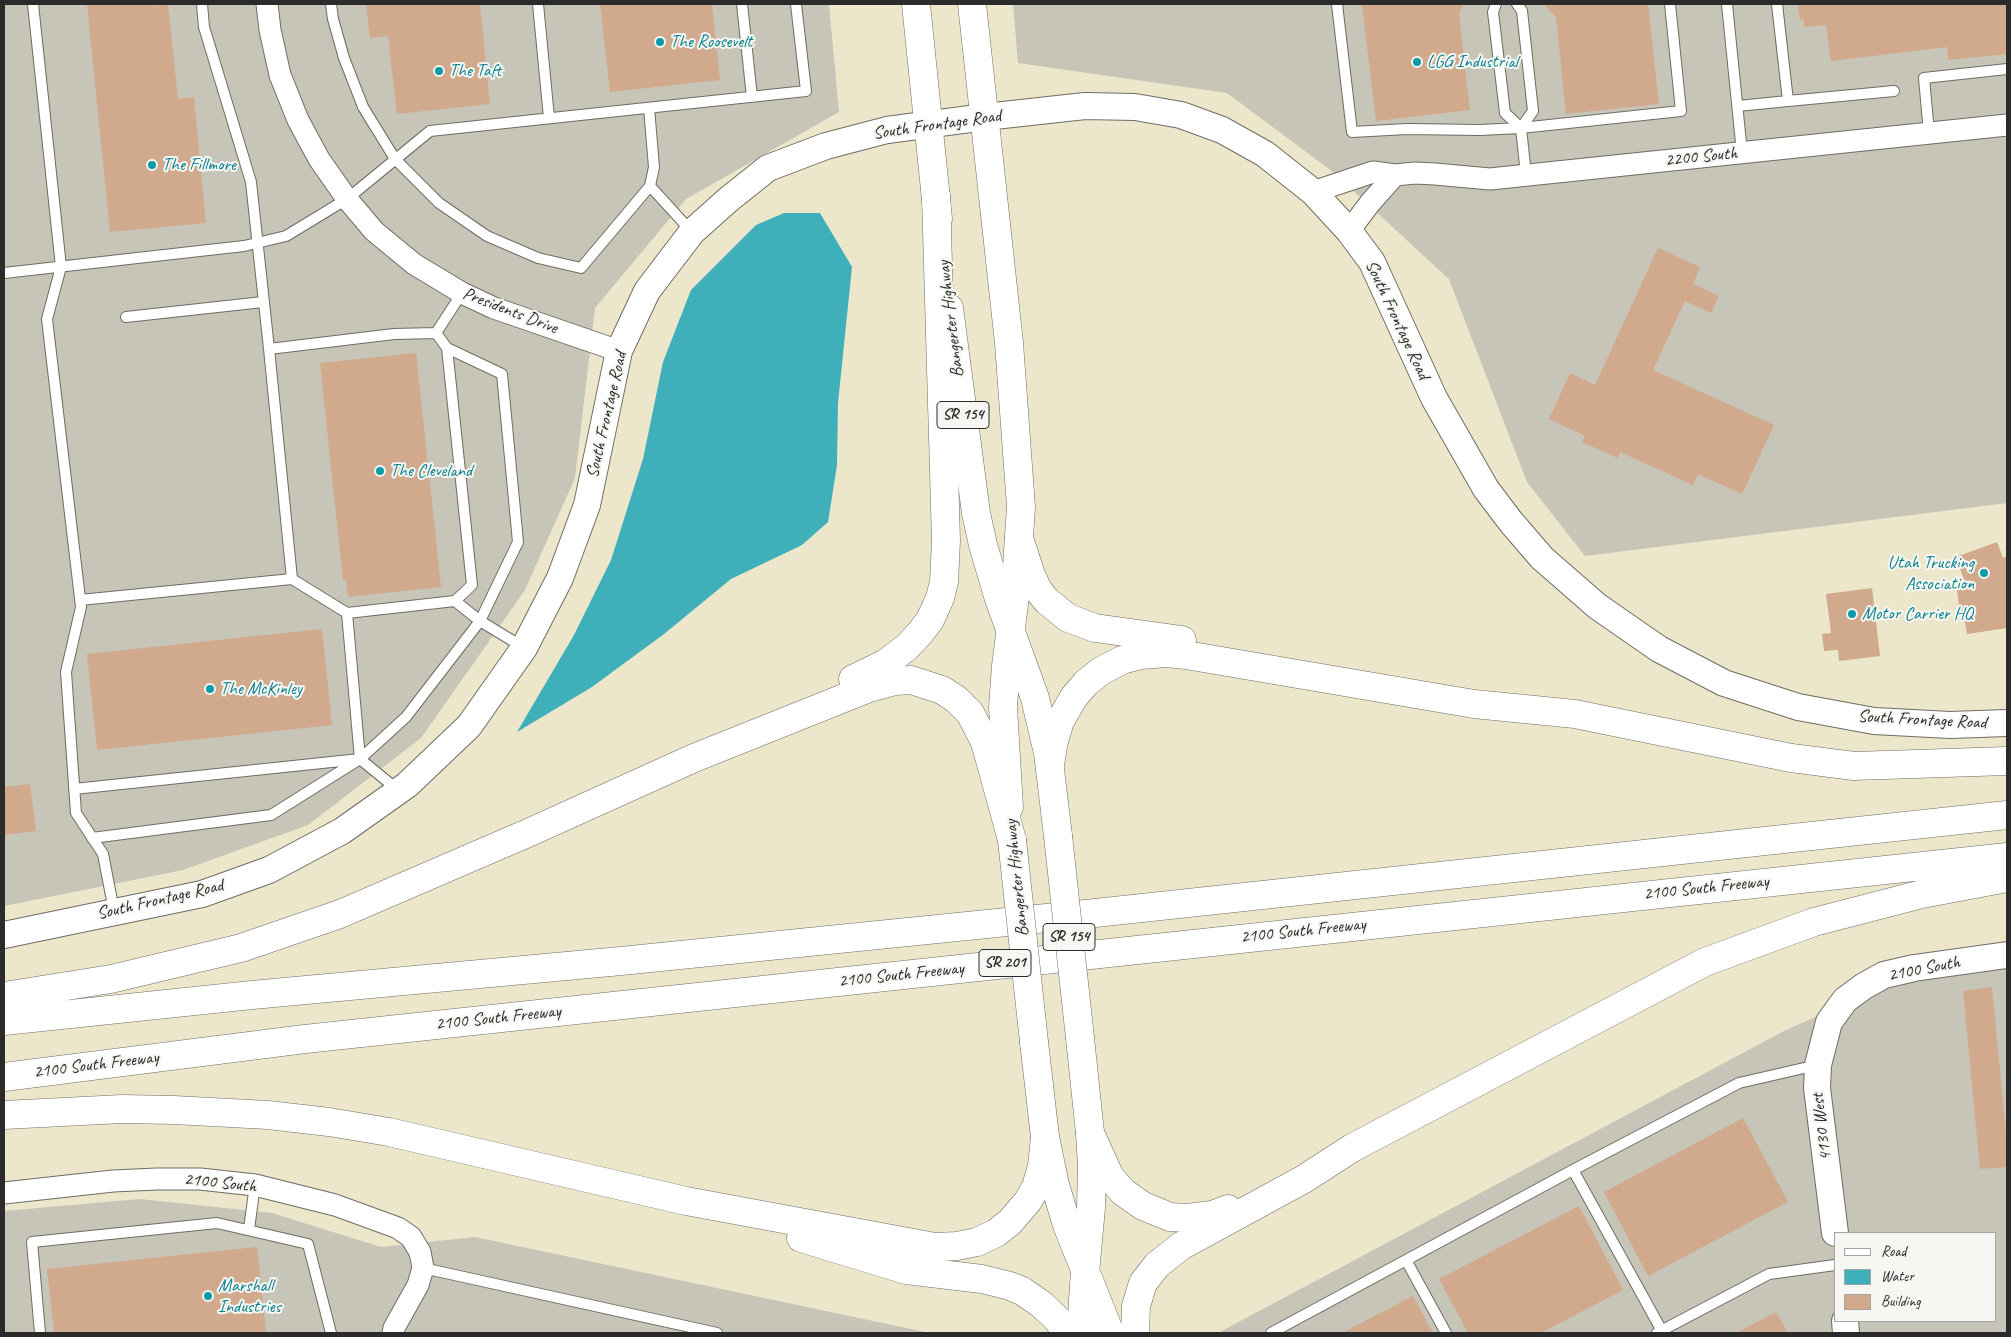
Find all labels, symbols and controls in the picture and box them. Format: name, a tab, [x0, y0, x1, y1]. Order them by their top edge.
place label: The Roosevelt	[670, 31, 752, 53]
marker: The Roosevelt	[654, 36, 666, 48]
place label: LGG Industrial	[1427, 51, 1518, 73]
marker: LGG Industrial	[1411, 56, 1423, 68]
place label: The Taft	[449, 60, 501, 82]
marker: The Taft	[433, 65, 445, 77]
street label: South Frontage Road	[872, 105, 1002, 145]
street label: 2200 South	[1664, 142, 1738, 172]
place label: The Fillmore	[162, 154, 236, 176]
marker: The Fillmore	[146, 159, 158, 171]
street label: South Frontage Road	[1360, 257, 1434, 383]
street label: Bangerter Highway	[933, 259, 969, 379]
street label: Presidents Drive	[459, 283, 561, 339]
street label: South Frontage Road	[582, 350, 632, 480]
road number: SR 154	[937, 402, 989, 428]
place label: The Cleveland	[390, 460, 472, 482]
marker: The Cleveland	[374, 465, 386, 477]
place label: Utah Trucking Association	[1887, 552, 1974, 594]
marker: Utah Trucking Association	[1978, 567, 1990, 579]
place label: Motor Carrier HQ	[1862, 603, 1973, 625]
marker: Motor Carrier HQ	[1846, 608, 1858, 620]
place label: The McKinley	[220, 678, 302, 700]
marker: The McKinley	[204, 683, 216, 695]
street label: South Frontage Road	[1857, 706, 1987, 734]
street label: Bangerter Highway	[1000, 818, 1034, 938]
street label: 2100 South Freeway	[1642, 871, 1770, 905]
street label: South Frontage Road	[95, 875, 225, 925]
street label: 2100 South Freeway	[1239, 914, 1367, 948]
road number: SR 154	[1043, 924, 1095, 950]
road number: SR 201	[979, 950, 1031, 976]
street label: 2100 South	[1886, 951, 1962, 987]
street label: 2100 South Freeway	[837, 958, 965, 992]
street label: 2100 South Freeway	[434, 1001, 562, 1035]
street label: 2100 South Freeway	[32, 1047, 160, 1083]
street label: 4130 West	[1807, 1092, 1837, 1162]
street label: 2100 South	[183, 1168, 257, 1198]
legend	[1834, 1232, 1996, 1322]
text: Road	[1881, 1242, 1906, 1261]
text: Water	[1881, 1267, 1914, 1286]
place label: Marshall Industries	[218, 1275, 281, 1318]
marker: Marshall Industries	[202, 1290, 214, 1302]
text: Building	[1881, 1292, 1920, 1311]

